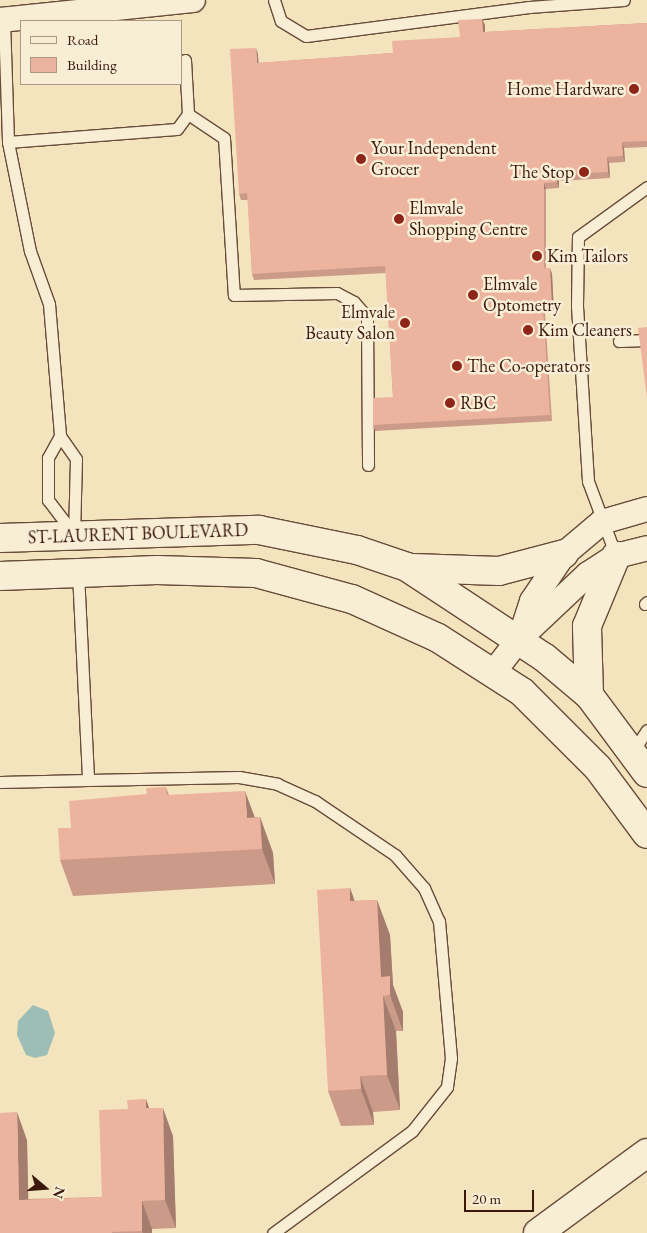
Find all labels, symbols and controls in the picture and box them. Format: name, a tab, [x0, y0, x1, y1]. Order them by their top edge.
legend	[20, 20, 182, 85]
text: Road	[67, 30, 98, 49]
text: Building	[67, 55, 117, 74]
place label: Home Hardware	[507, 78, 624, 100]
marker: Home Hardware	[628, 83, 640, 95]
place label: Your Independent Grocer	[371, 138, 497, 180]
marker: Your Independent Grocer	[355, 153, 367, 165]
place label: The Stop	[510, 161, 574, 183]
marker: The Stop	[578, 166, 590, 178]
place label: Elmvale Shopping Centre	[409, 198, 528, 240]
marker: Elmvale Shopping Centre	[393, 213, 405, 225]
place label: Kim Tailors	[547, 245, 628, 267]
marker: Kim Tailors	[531, 250, 543, 262]
place label: Elmvale Optometry	[483, 274, 561, 316]
marker: Elmvale Optometry	[467, 289, 479, 301]
place label: Elmvale Beauty Salon	[305, 302, 395, 344]
marker: Elmvale Beauty Salon	[399, 317, 411, 329]
place label: Kim Cleaners	[538, 319, 632, 341]
marker: Kim Cleaners	[522, 324, 534, 336]
place label: The Co-operators	[467, 355, 590, 377]
marker: The Co-operators	[451, 360, 463, 372]
place label: RBC	[460, 392, 496, 414]
marker: RBC	[444, 397, 456, 409]
street label: ST-LAURENT BOULEVARD	[28, 519, 248, 549]
north arrow	[20, 1163, 70, 1213]
scale bar	[467, 1180, 537, 1212]
text: N	[49, 1184, 70, 1201]
text: 20 m	[472, 1189, 501, 1208]

